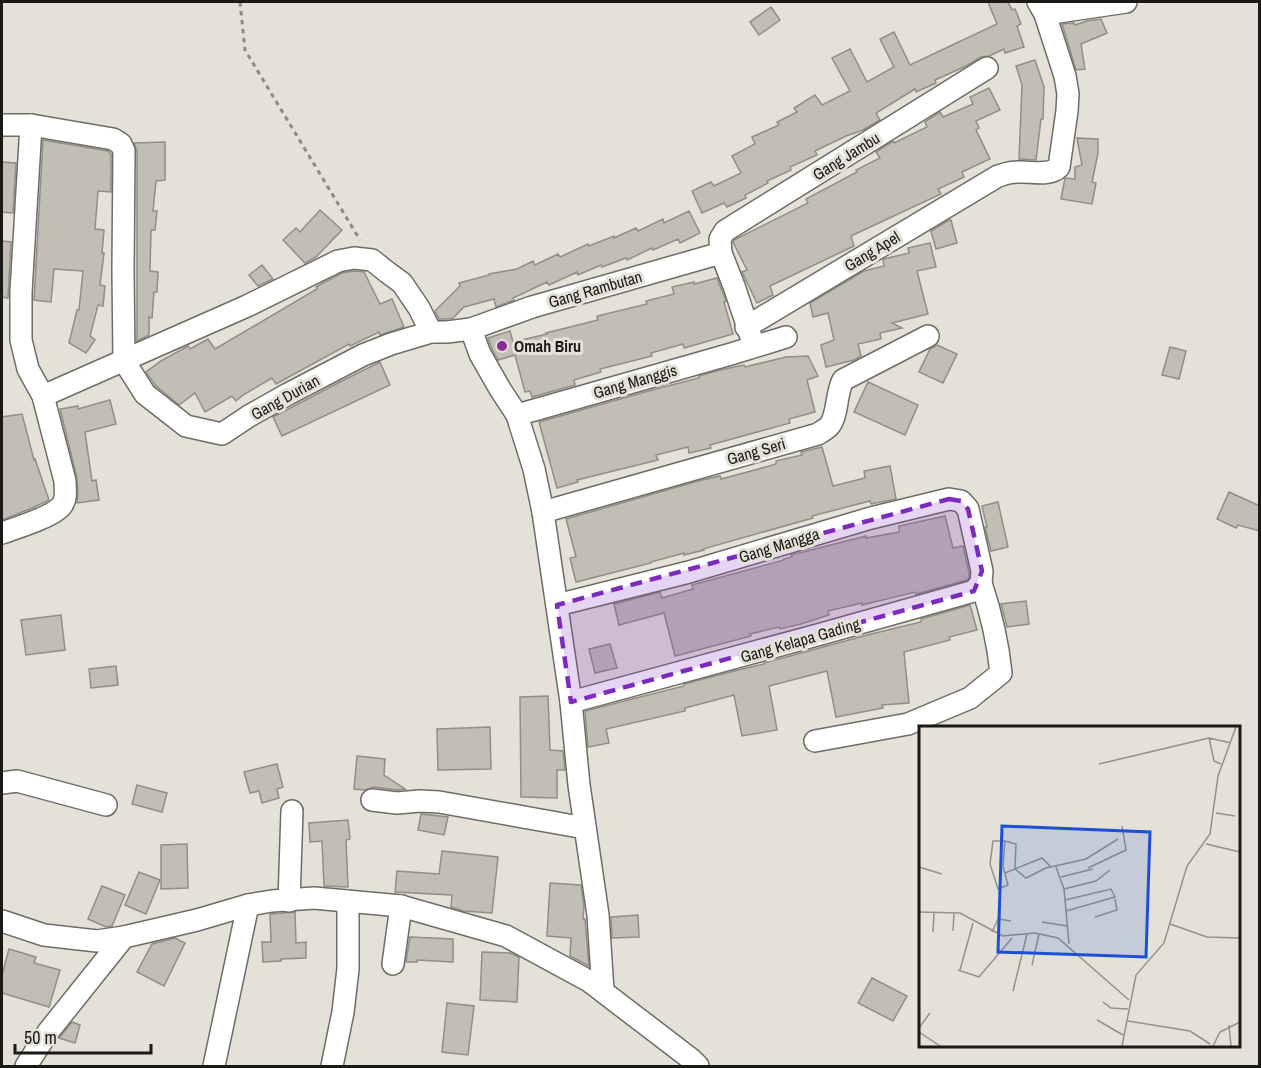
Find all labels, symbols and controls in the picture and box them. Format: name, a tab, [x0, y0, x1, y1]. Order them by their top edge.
street label: Gang Jambu	[808, 127, 884, 185]
street label: Gang Apel	[840, 226, 904, 276]
street label: Gang Rambutan	[546, 265, 644, 313]
place label: Omah Biru	[514, 335, 581, 357]
marker: Omah Biru	[495, 339, 509, 353]
street label: Gang Manggis	[591, 359, 679, 403]
street label: Gang Durian	[247, 369, 323, 425]
street label: Gang Seri	[724, 432, 788, 470]
street label: Gang Mangga	[736, 522, 823, 568]
street label: Gang Kelapa Gading	[738, 612, 863, 668]
inset map	[919, 726, 1240, 1047]
scale bar	[15, 1017, 152, 1055]
text: 50 m	[24, 1025, 57, 1050]

